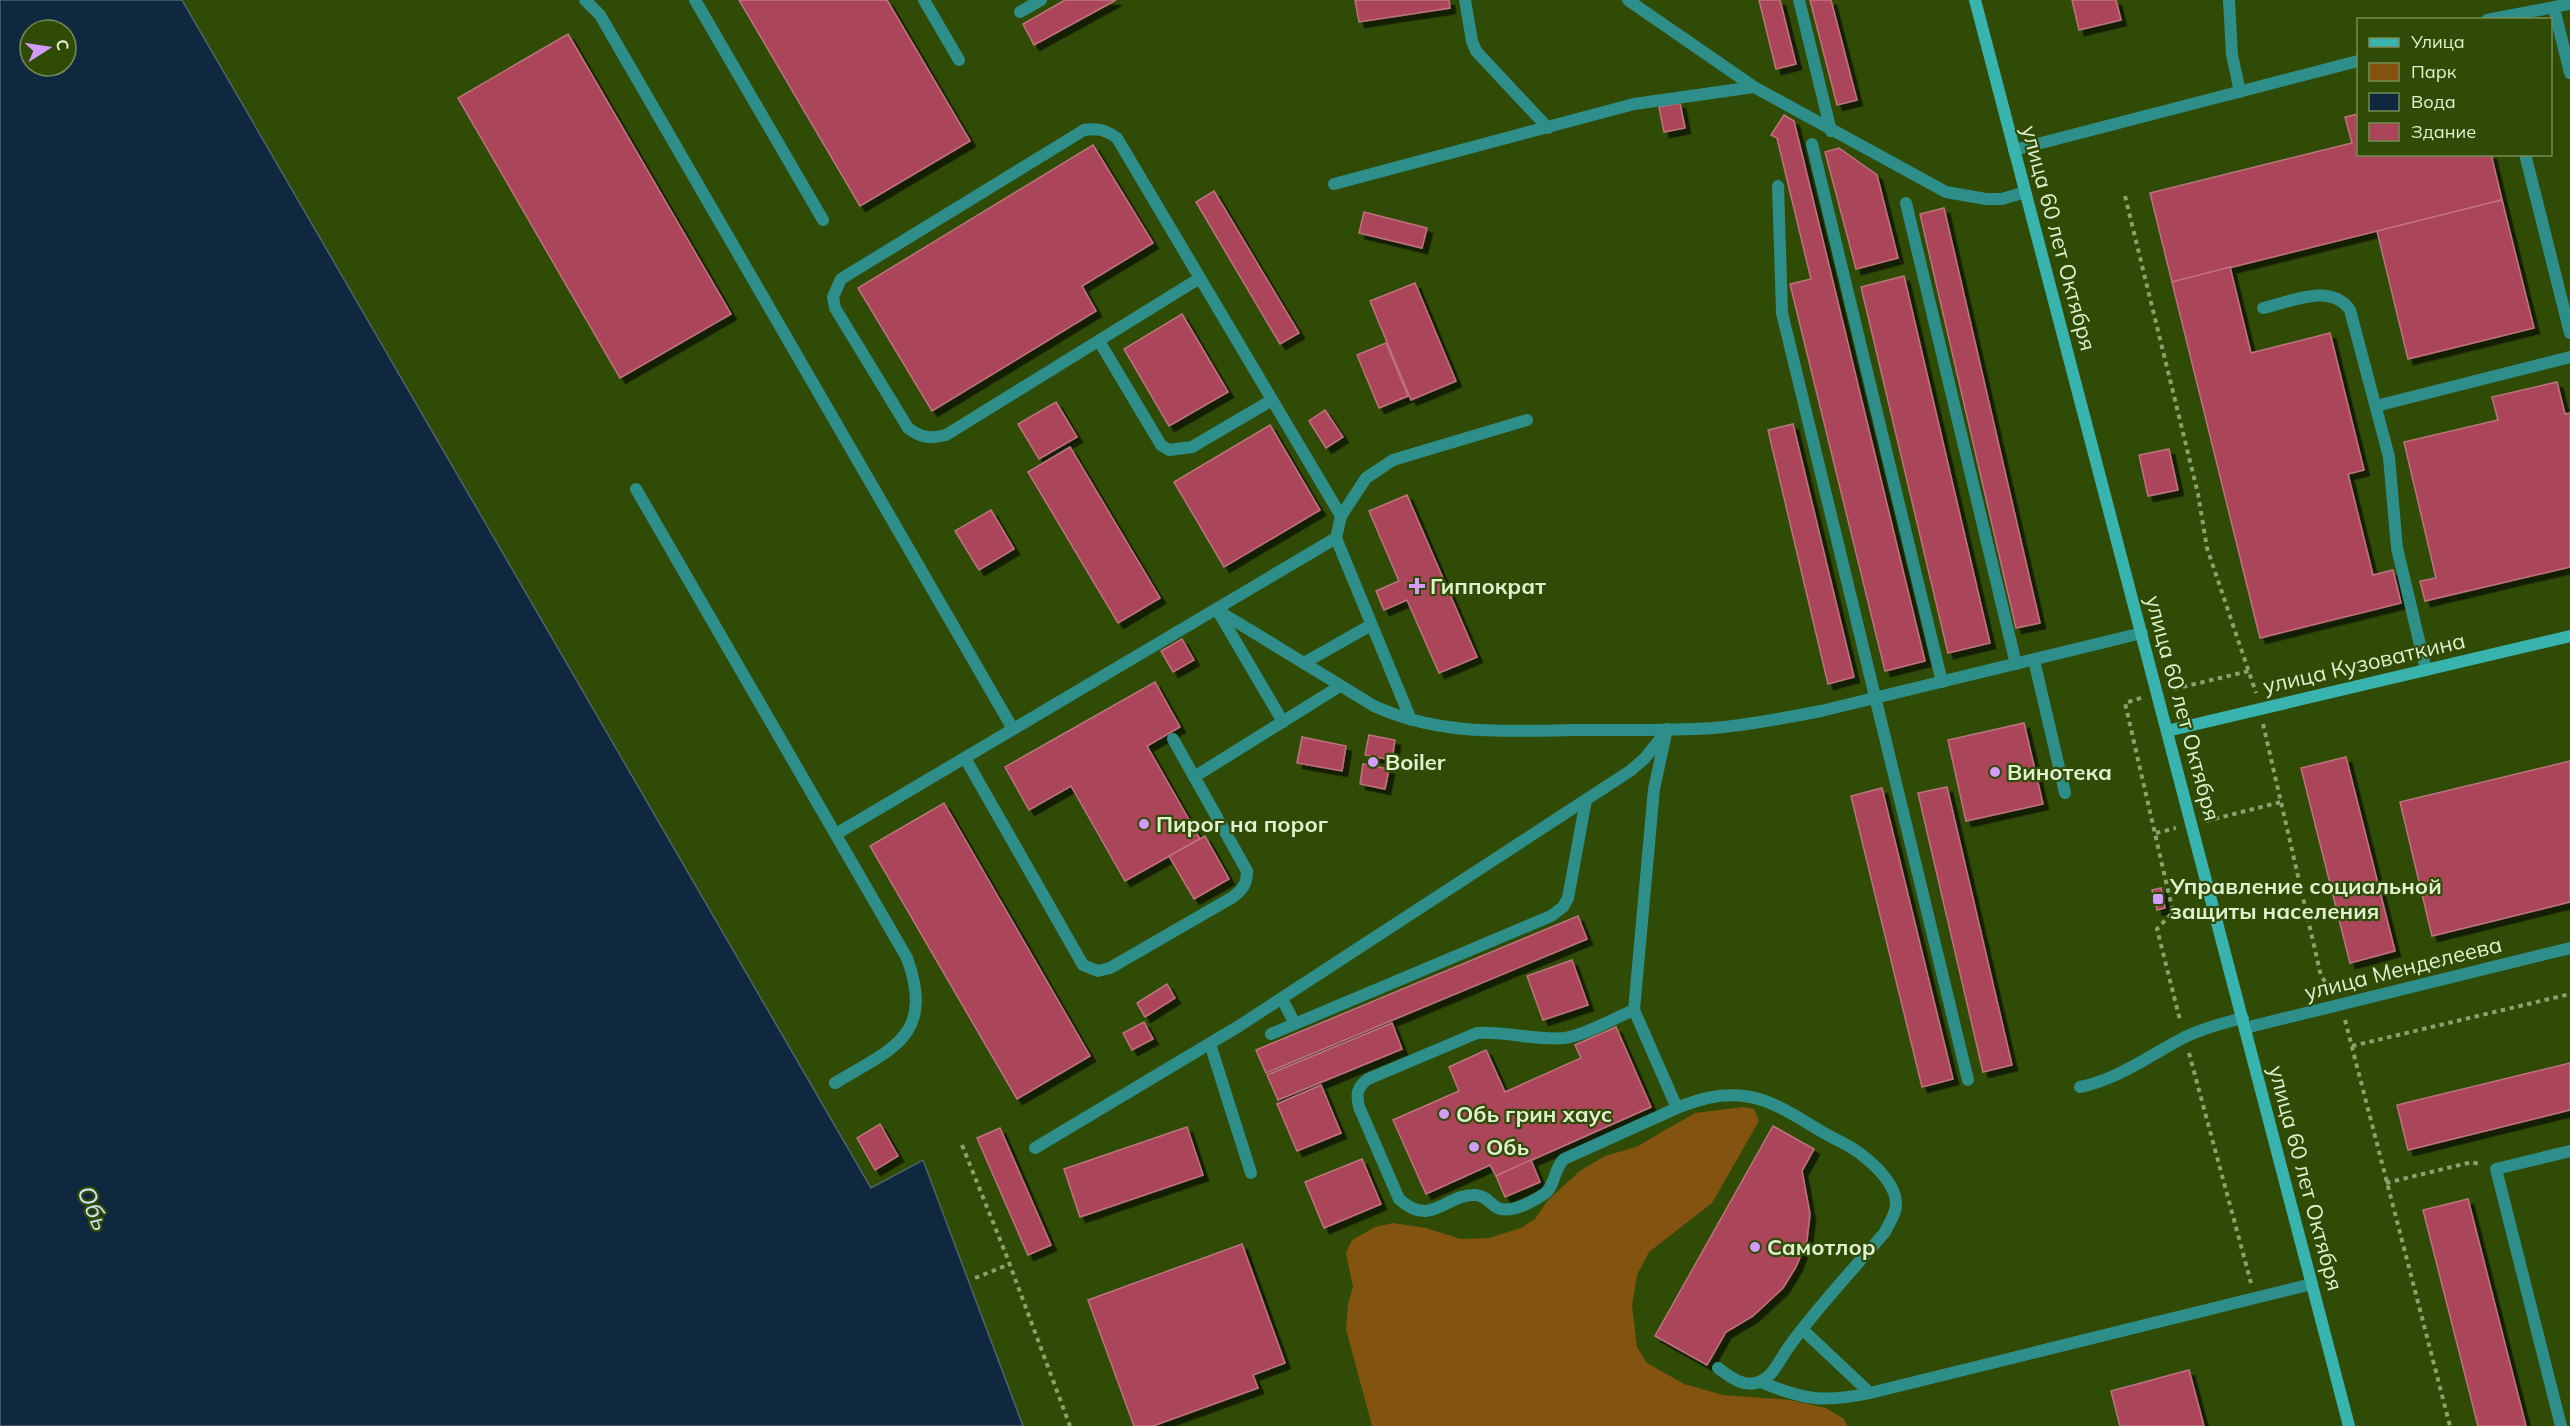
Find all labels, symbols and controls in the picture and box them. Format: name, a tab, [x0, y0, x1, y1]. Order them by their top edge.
north arrow	[18, 18, 78, 78]
legend	[2357, 18, 2552, 156]
text: Улица	[2410, 30, 2465, 53]
text: С	[52, 37, 74, 52]
text: Парк	[2411, 60, 2457, 83]
text: Вода	[2411, 90, 2456, 113]
text: Здание	[2411, 120, 2476, 143]
street label: улица 60 лет Октября	[2015, 122, 2103, 354]
place label: Гиппократ	[1430, 572, 1546, 600]
marker: Гиппократ	[1408, 577, 1426, 595]
street label: улица 60 лет Октября	[2139, 592, 2227, 824]
street label: улица Кузоваткина	[2260, 626, 2468, 700]
place label: Boiler	[1385, 748, 1446, 776]
marker: Boiler	[1366, 755, 1380, 769]
place label: Винотека	[2007, 758, 2112, 786]
marker: Винотека	[1988, 765, 2002, 779]
place label: Пирог на порог	[1156, 810, 1328, 838]
marker: Пирог на порог	[1137, 817, 1151, 831]
place label: Управление социальной защиты населения	[2169, 872, 2442, 925]
marker: Управление социальной защиты населения	[2151, 892, 2165, 906]
street label: улица Менделеева	[2301, 930, 2505, 1006]
street label: улица 60 лет Октября	[2262, 1062, 2350, 1294]
place label: Обь грин хаус	[1456, 1100, 1612, 1128]
marker: Обь грин хаус	[1437, 1107, 1451, 1121]
place label: Обь	[1486, 1133, 1529, 1161]
marker: Обь	[1467, 1140, 1481, 1154]
water label: Обь	[71, 1181, 117, 1235]
place label: Самотлор	[1767, 1233, 1876, 1261]
marker: Самотлор	[1748, 1240, 1762, 1254]

